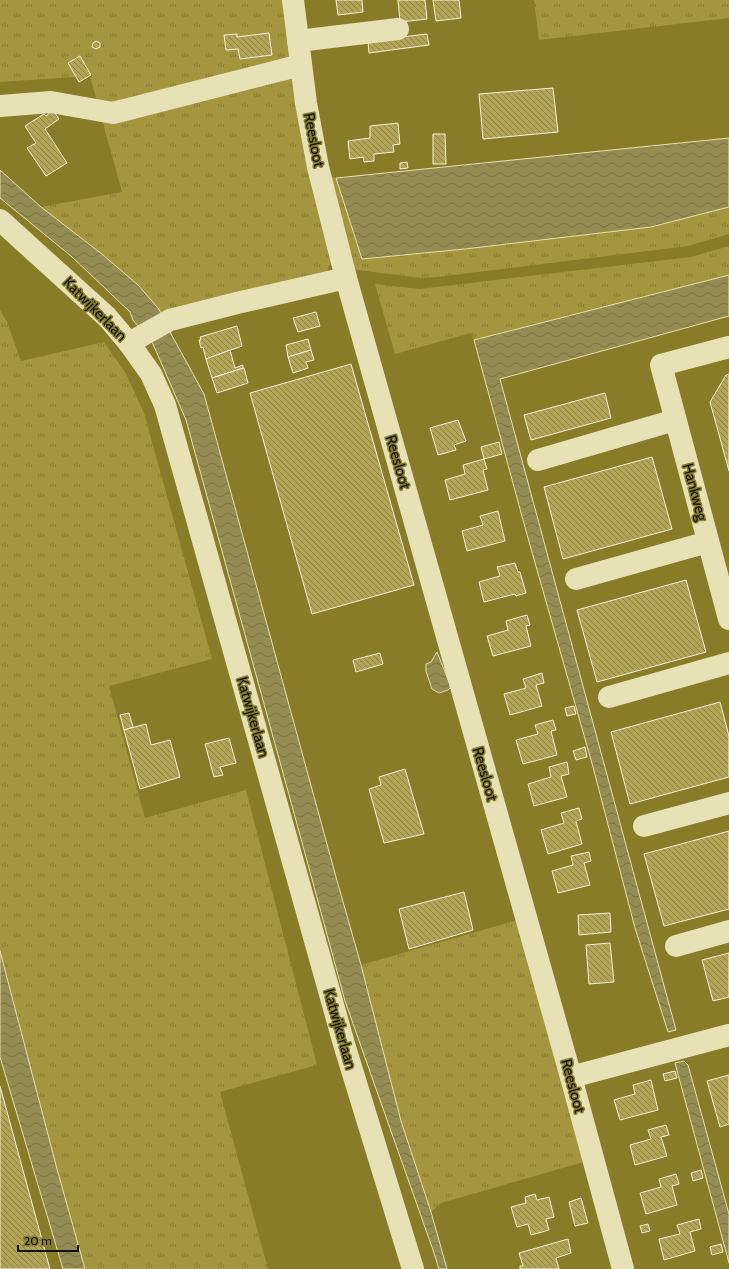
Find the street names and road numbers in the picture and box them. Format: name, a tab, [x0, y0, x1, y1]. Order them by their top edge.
street label: Reesloot	[300, 111, 328, 169]
street label: Katwijkerlaan	[59, 273, 131, 345]
street label: Reesloot	[382, 433, 414, 491]
street label: Hankweg	[679, 461, 711, 523]
street label: Katwijkerlaan	[233, 675, 273, 759]
street label: Reesloot	[469, 745, 501, 803]
street label: Katwijkerlaan	[320, 987, 360, 1071]
street label: Reesloot	[557, 1057, 589, 1115]

